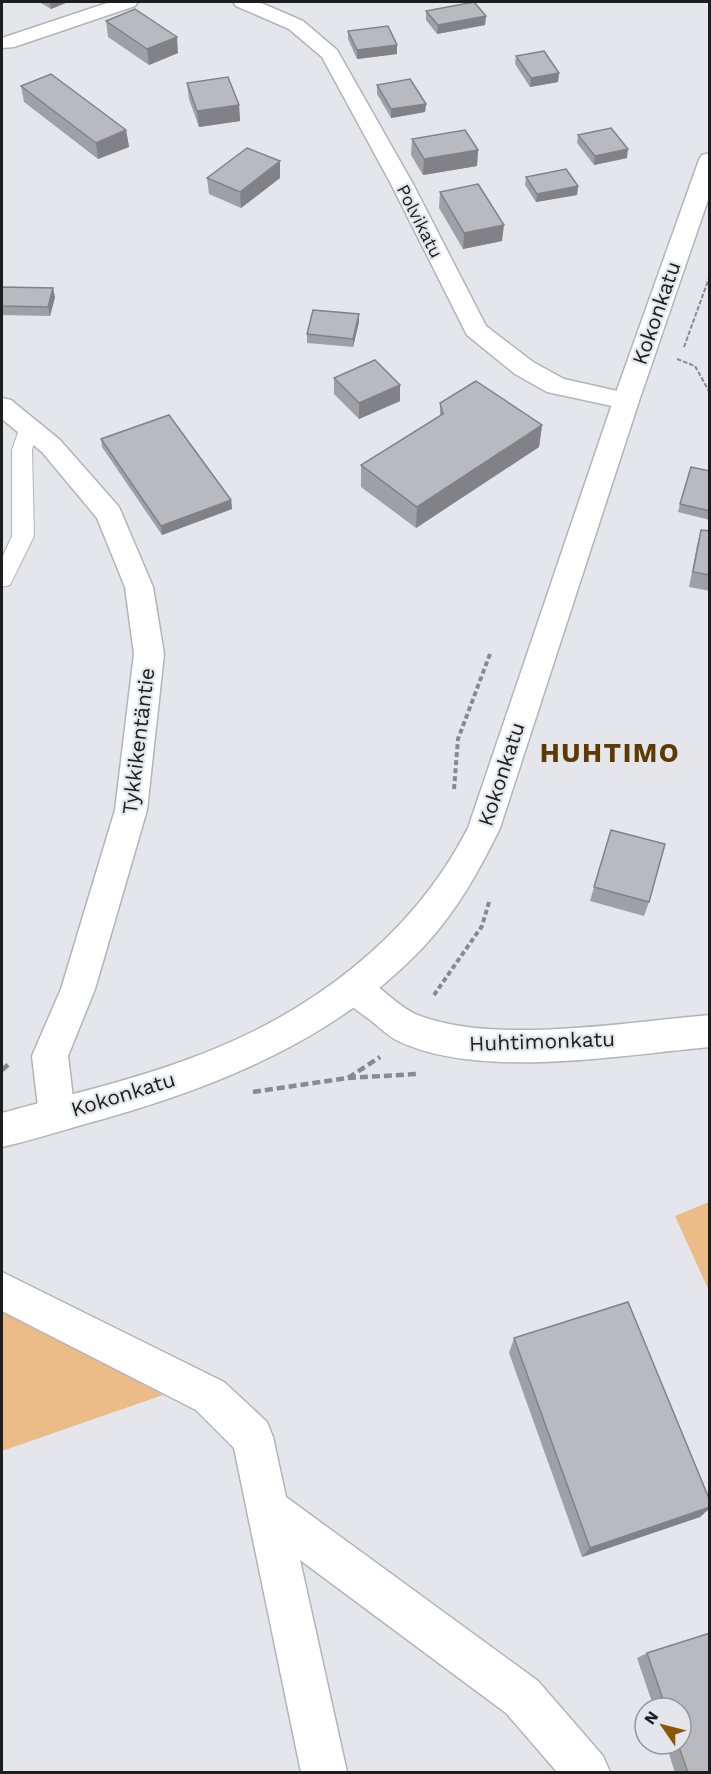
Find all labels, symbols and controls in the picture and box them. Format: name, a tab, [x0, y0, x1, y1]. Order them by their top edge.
street label: Polvikatu	[393, 181, 447, 261]
street label: Kokonkatu	[627, 258, 685, 368]
street label: Tykkikentäntie	[117, 666, 159, 816]
street label: Kokonkatu	[472, 719, 530, 829]
district label: HUHTIMO	[540, 737, 680, 769]
street label: Huhtimonkatu	[469, 1026, 615, 1056]
street label: Kokonkatu	[68, 1066, 178, 1122]
north arrow	[633, 1696, 693, 1756]
text: N	[640, 1707, 662, 1728]

